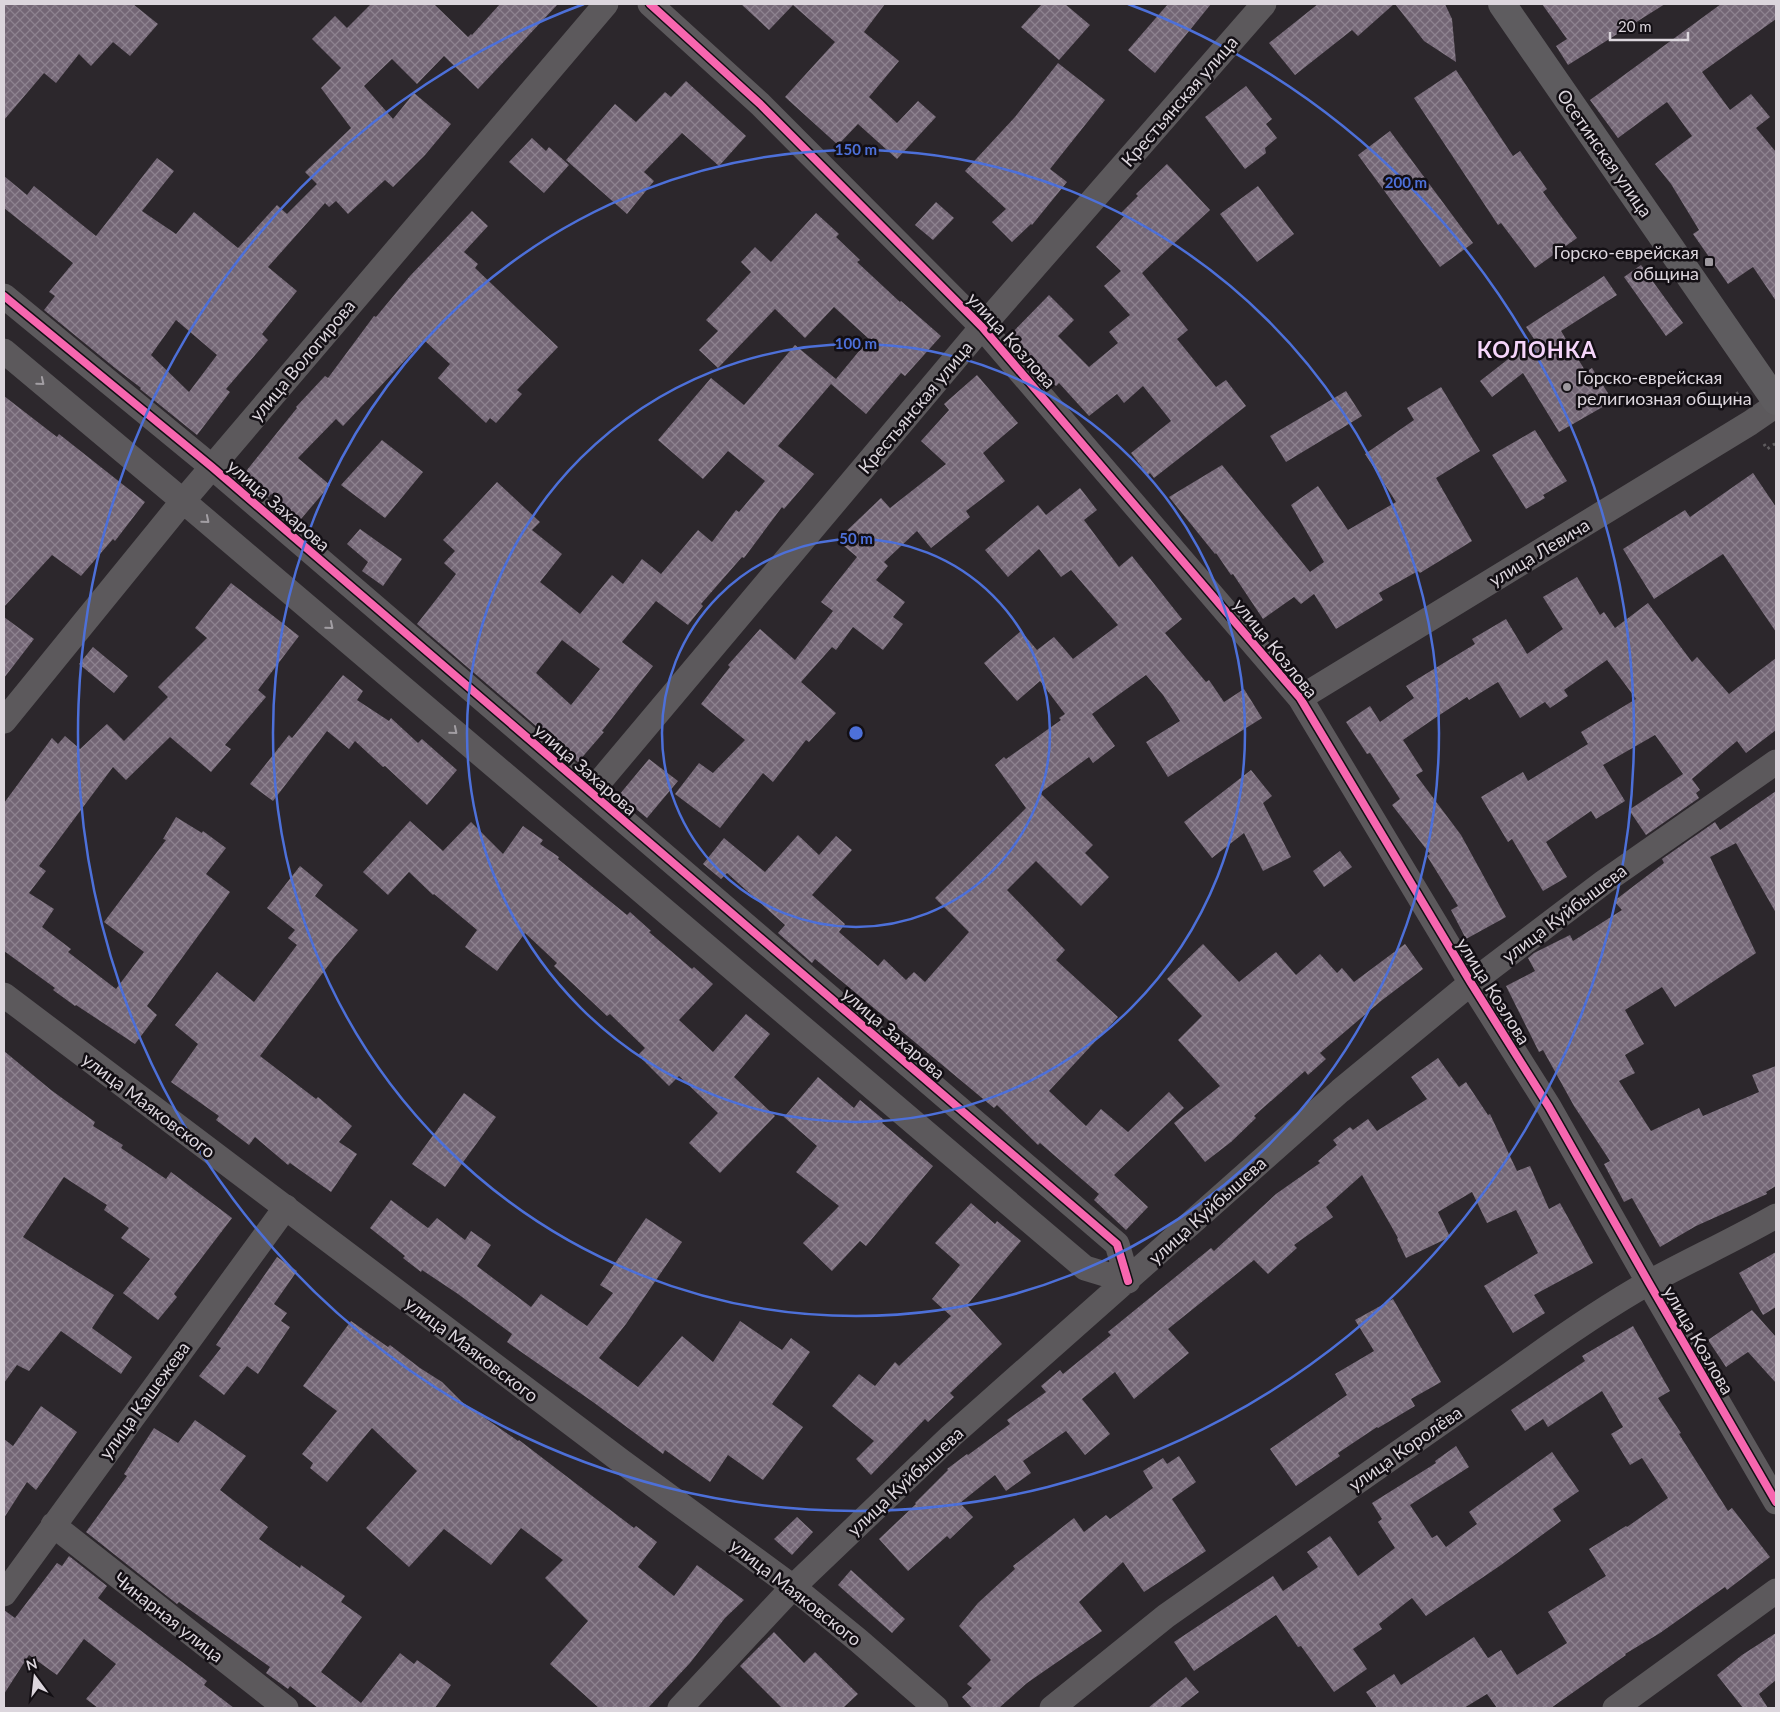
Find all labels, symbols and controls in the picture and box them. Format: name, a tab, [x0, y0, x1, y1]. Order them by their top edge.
scale bar	[1610, 10, 1688, 42]
text: 20 m	[1618, 17, 1652, 35]
street label: Крестьянская улица	[1116, 31, 1242, 171]
street label: Осетинская улица	[1553, 85, 1657, 221]
text: 150 m	[835, 140, 877, 158]
text: 200 m	[1385, 173, 1427, 191]
place label: Горско-еврейская община	[1554, 241, 1699, 284]
marker: Горско-еврейская община	[1703, 256, 1715, 268]
street label: улица Козлова	[963, 287, 1061, 393]
street label: улица Вологирова	[245, 295, 359, 425]
text: 100 m	[835, 334, 877, 352]
street label: Крестьянская улица	[853, 336, 977, 478]
district label: КОЛОНКА	[1477, 336, 1597, 363]
place label: Горско-еврейская религиозная община	[1577, 366, 1752, 409]
one-way arrow	[35, 377, 44, 385]
marker: Горско-еврейская религиозная община	[1561, 381, 1573, 393]
street label: улица Захарова	[223, 454, 335, 556]
street label: улица Левича	[1485, 513, 1593, 591]
one-way arrow	[200, 515, 209, 523]
text: 50 m	[839, 529, 873, 547]
street label: улица Козлова	[1229, 594, 1323, 702]
one-way arrow	[324, 620, 333, 629]
street label: улица Захарова	[530, 718, 642, 820]
centre of rings	[847, 724, 865, 742]
one-way arrow	[448, 725, 457, 734]
street label: улица Куйбышева	[1497, 859, 1631, 967]
street label: улица Козлова	[1452, 933, 1536, 1049]
street label: улица Захарова	[838, 982, 950, 1084]
street label: улица Маяковского	[78, 1048, 220, 1162]
street label: улица Куйбышева	[1144, 1152, 1270, 1268]
street label: улица Козлова	[1659, 1282, 1739, 1398]
street label: улица Маяковского	[401, 1292, 543, 1406]
street label: улица Кашежева	[94, 1337, 194, 1463]
street label: улица Королёва	[1344, 1401, 1466, 1495]
street label: улица Куйбышева	[843, 1422, 967, 1540]
street label: улица Маяковского	[726, 1534, 866, 1650]
street label: Чинарная улица	[110, 1567, 228, 1667]
north arrow	[10, 1652, 60, 1702]
text: N	[24, 1654, 39, 1674]

